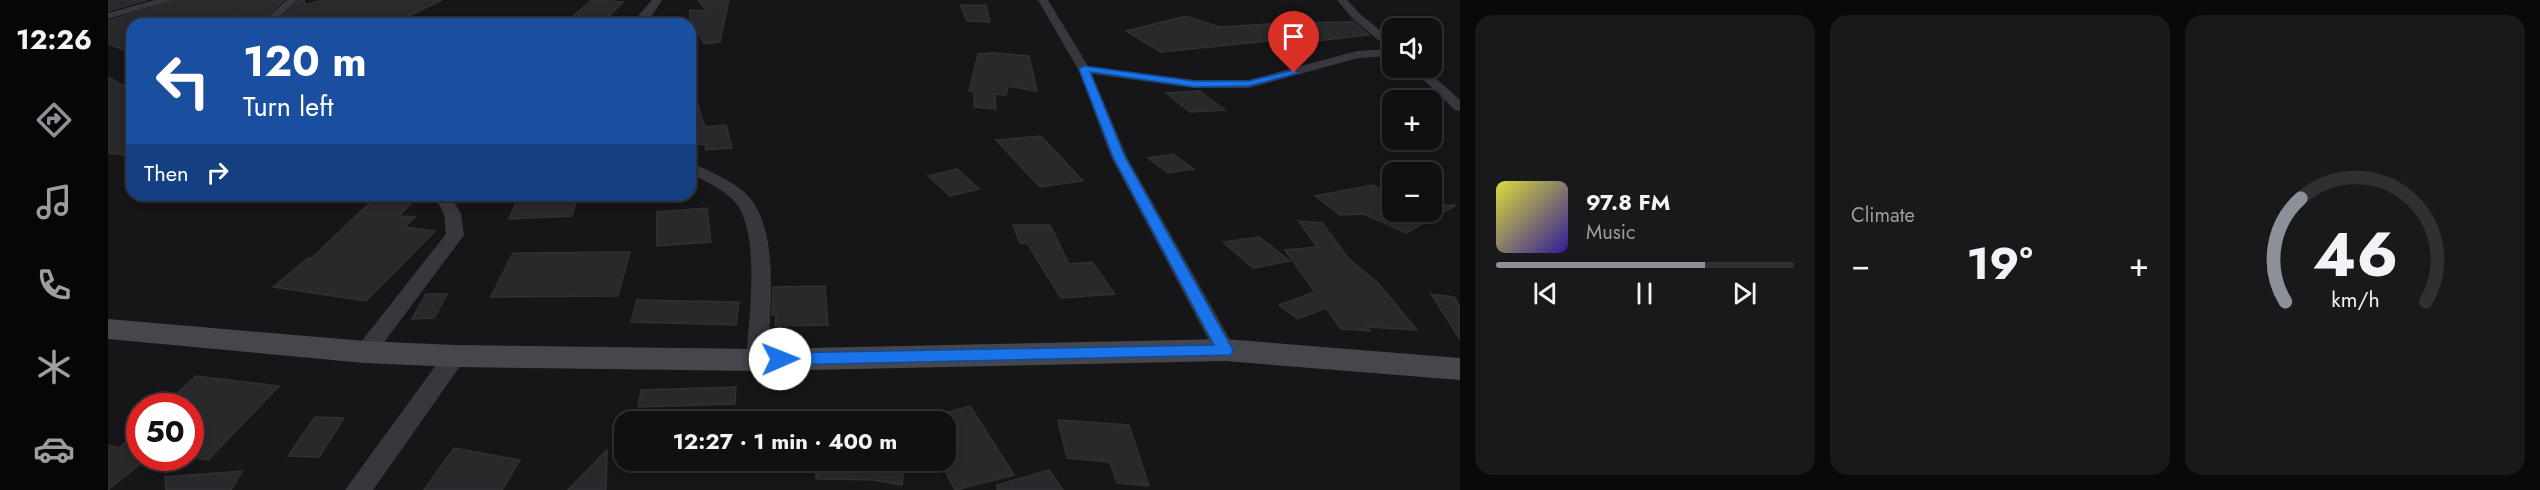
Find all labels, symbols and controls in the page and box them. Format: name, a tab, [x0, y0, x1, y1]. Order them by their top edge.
pin	[1268, 11, 1319, 73]
map controls	[1382, 18, 1442, 222]
button: sound	[1382, 18, 1442, 78]
text: 12:26	[16, 20, 92, 59]
icon: arrive	[1277, 20, 1310, 53]
text: 120 m	[243, 31, 367, 92]
icon: left	[144, 42, 222, 120]
text: Turn left	[243, 87, 333, 126]
button: +	[1382, 90, 1442, 150]
icon: directions	[33, 99, 75, 141]
icon: right	[201, 156, 234, 189]
text: Then	[144, 157, 189, 189]
button: −	[1382, 162, 1442, 222]
icon: music	[33, 181, 75, 223]
text: 97.8 FM	[1586, 186, 1670, 218]
text: Climate	[1851, 201, 1915, 230]
text: 46	[2312, 209, 2398, 299]
text: Music	[1586, 218, 1636, 247]
text: 19°	[1966, 231, 2033, 296]
text: −	[1851, 241, 1870, 288]
text: +	[2129, 241, 2149, 288]
icon: phone	[33, 264, 75, 306]
icon: previous	[1529, 277, 1562, 310]
icon: pause	[1628, 277, 1661, 310]
icon: next	[1728, 277, 1761, 310]
text: km/h	[2331, 284, 2379, 315]
position arrow	[748, 327, 812, 391]
icon: climate	[33, 346, 75, 388]
speed limit sign: 50	[126, 393, 204, 471]
text: 12:27 · 1 min · 400 m	[673, 425, 897, 457]
icon: car	[33, 428, 75, 470]

